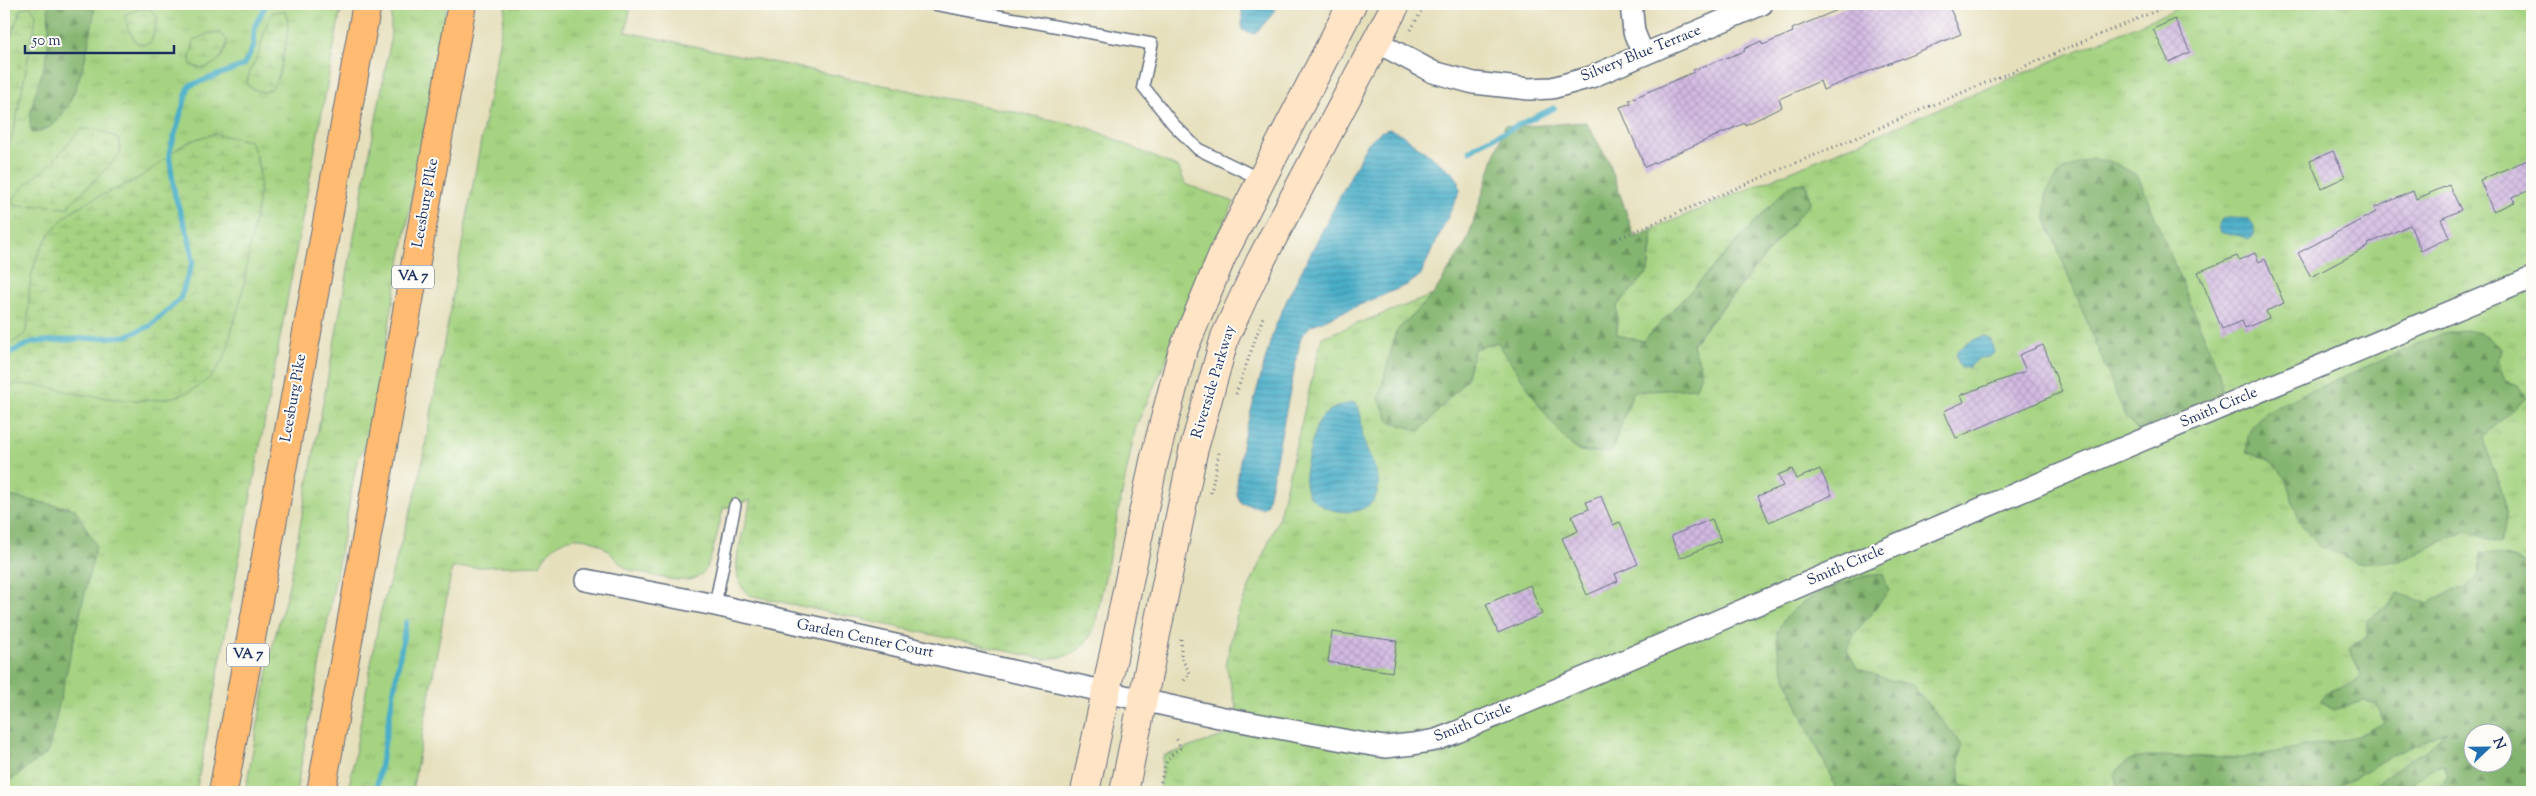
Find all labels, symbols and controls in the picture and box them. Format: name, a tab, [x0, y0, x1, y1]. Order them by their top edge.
street label: Silvery Blue Terrace	[1578, 20, 1704, 88]
scale bar	[25, 22, 174, 54]
text: 50 m	[31, 31, 61, 52]
street label: Leesburg PIke	[408, 157, 444, 249]
road number: VA 7	[392, 266, 434, 288]
street label: Riverside Parkway	[1187, 322, 1241, 441]
street label: Leesburg Pike	[276, 352, 312, 444]
street label: Smith Circle	[2177, 382, 2261, 434]
street label: Smith Circle	[1804, 540, 1888, 592]
street label: Garden Center Court	[795, 614, 935, 664]
road number: VA 7	[227, 644, 269, 666]
street label: Smith Circle	[1431, 698, 1515, 748]
north arrow	[2464, 724, 2514, 774]
text: N	[2487, 735, 2510, 753]

